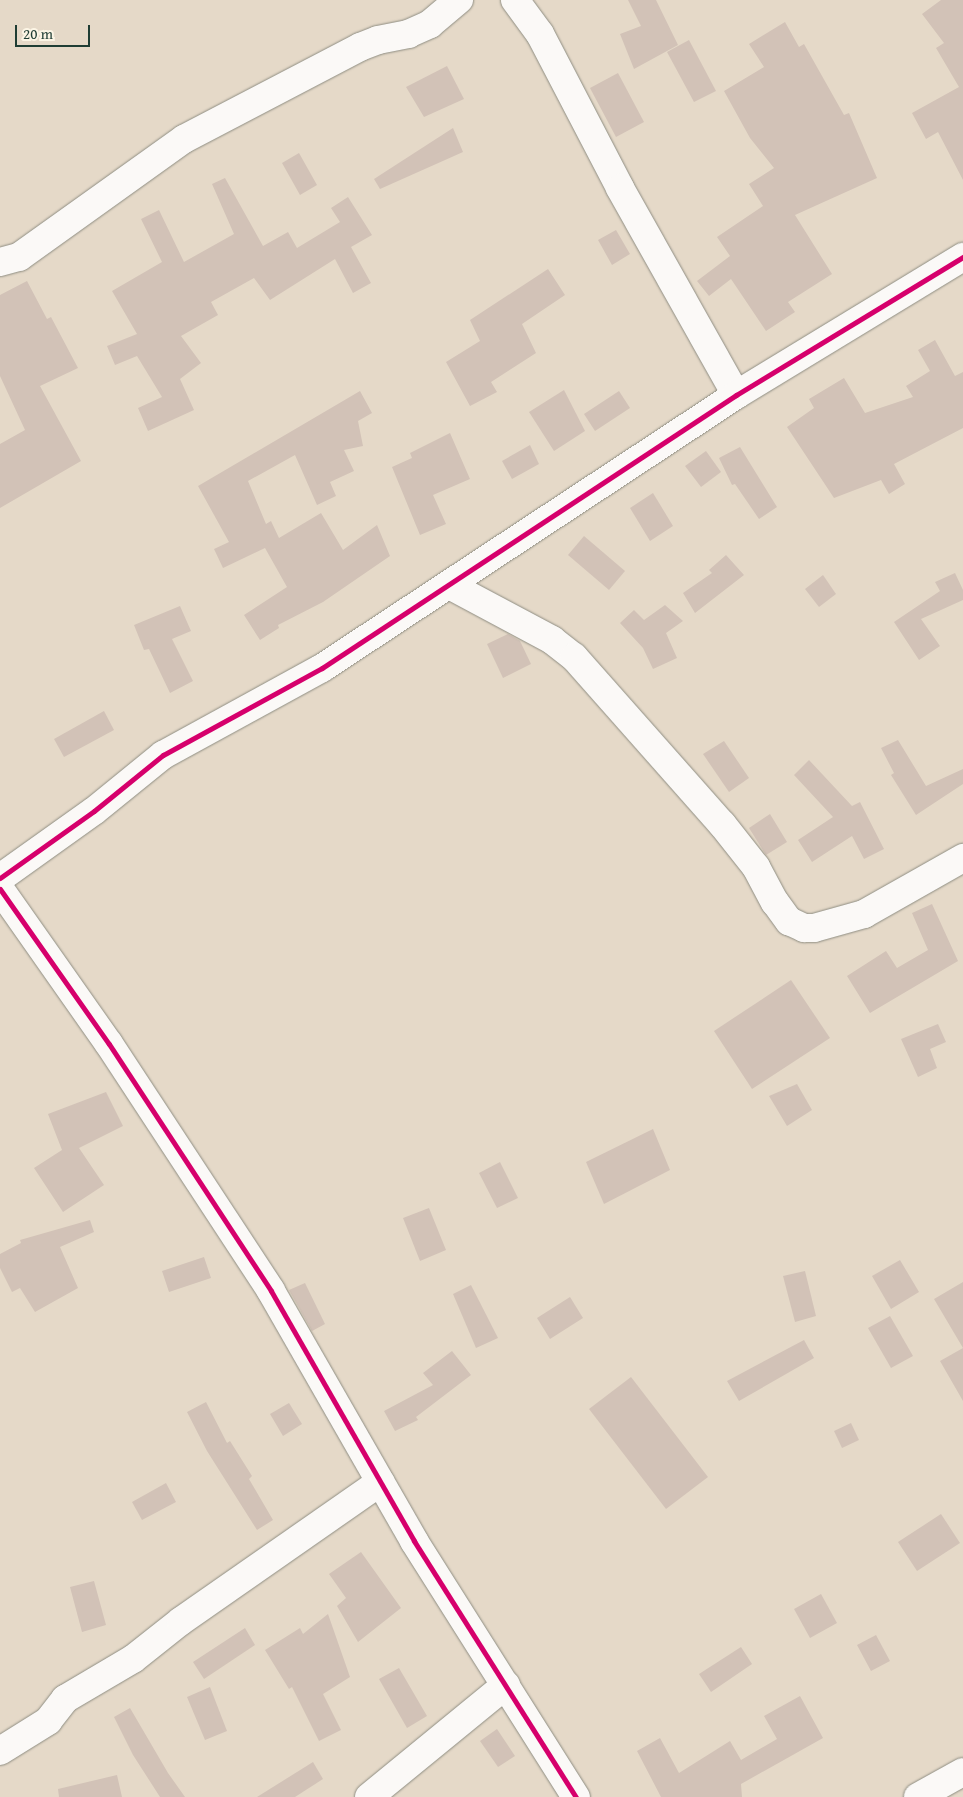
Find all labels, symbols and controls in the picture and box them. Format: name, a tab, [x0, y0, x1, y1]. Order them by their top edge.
scale bar	[18, 15, 92, 47]
text: 20 m	[23, 23, 53, 44]

